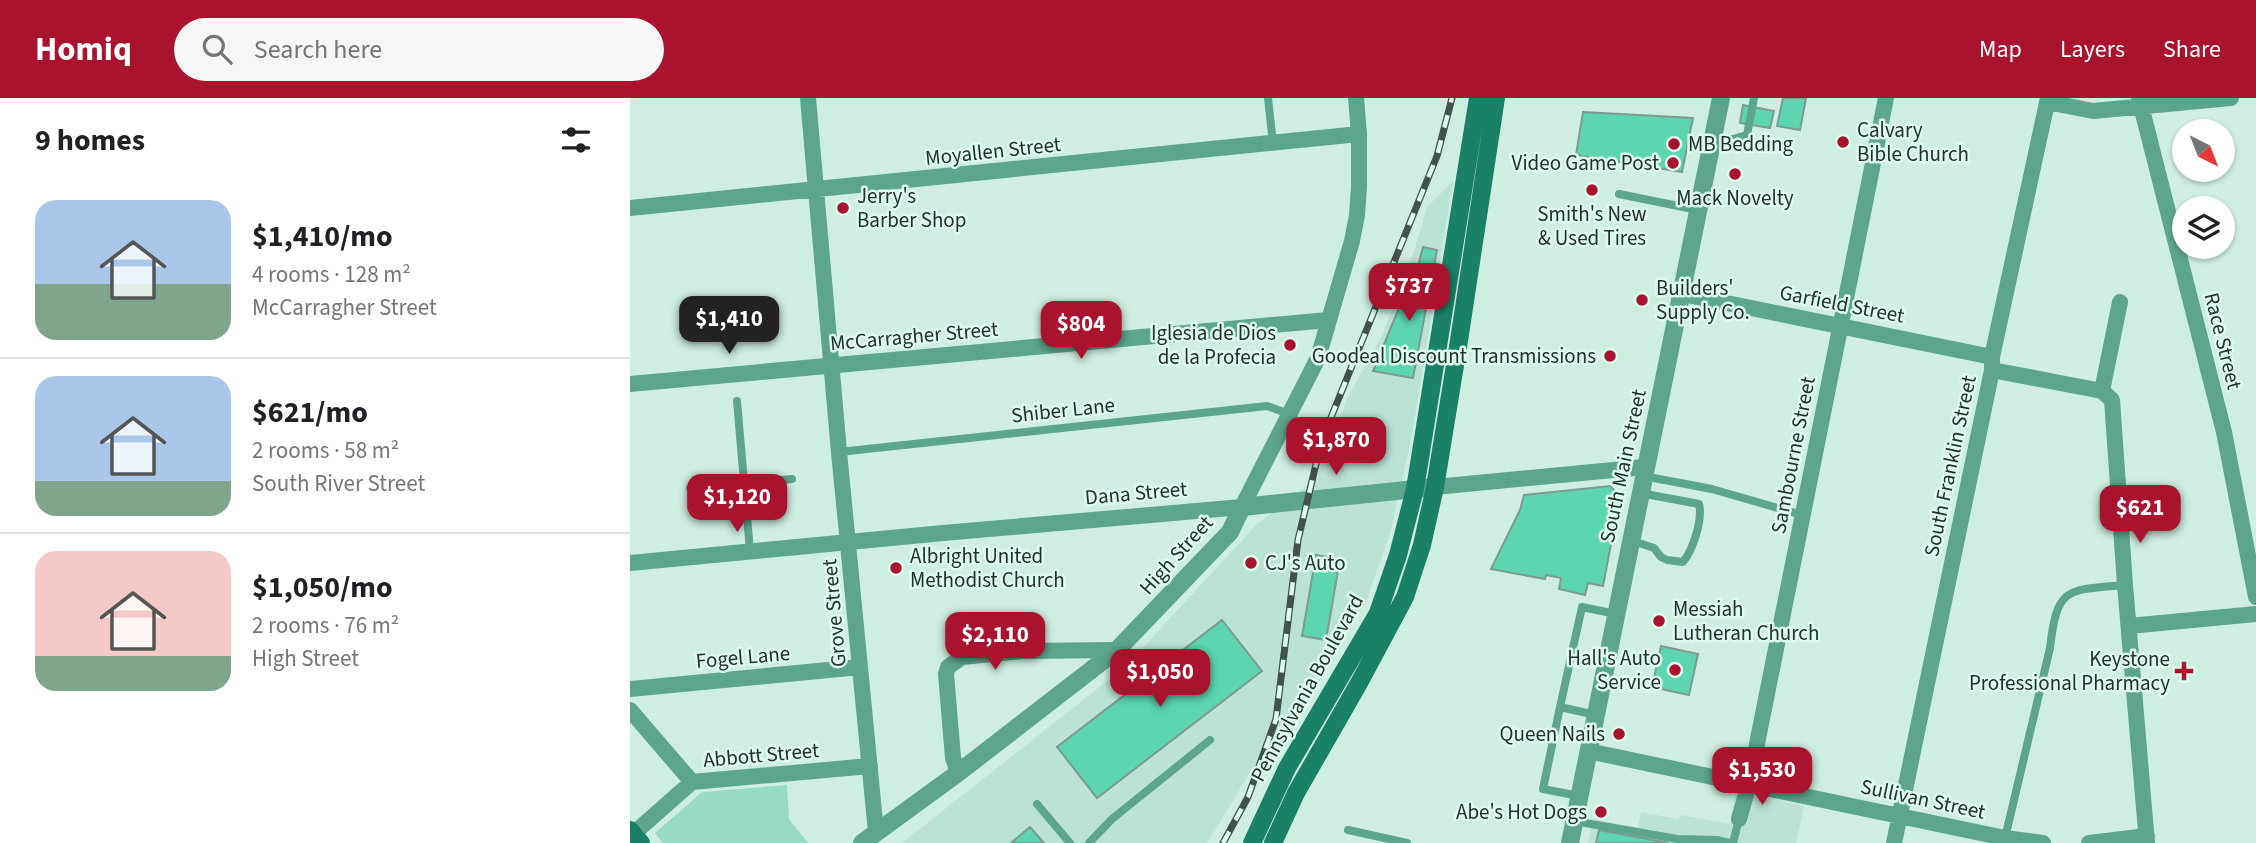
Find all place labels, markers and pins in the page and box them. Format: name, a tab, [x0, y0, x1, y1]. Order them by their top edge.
place label: Calvary Bible Church	[1857, 115, 1969, 169]
place label: MB Bedding	[1688, 129, 1794, 159]
marker: Calvary Bible Church	[1835, 134, 1851, 150]
marker: MB Bedding	[1666, 136, 1682, 152]
place label: Video Game Post	[1512, 148, 1659, 178]
marker: Video Game Post	[1665, 155, 1681, 171]
marker: Mack Novelty	[1727, 166, 1743, 182]
place label: Jerry's Barber Shop	[857, 181, 966, 235]
marker: Smith's New & Used Tires	[1584, 182, 1600, 198]
place label: Mack Novelty	[1676, 183, 1794, 213]
place label: Smith's New & Used Tires	[1537, 199, 1647, 253]
marker: Jerry's Barber Shop	[835, 200, 851, 216]
pin: $737	[1368, 264, 1450, 323]
place label: Builders' Supply Co.	[1656, 273, 1750, 327]
marker: Builders' Supply Co.	[1634, 292, 1650, 308]
pin: $1,410	[672, 296, 786, 356]
pin: $804	[1040, 302, 1122, 361]
place label: Iglesia de Dios de la Profecia	[1151, 318, 1276, 372]
marker: Iglesia de Dios de la Profecia	[1282, 337, 1298, 353]
place label: Goodeal Discount Transmissions	[1312, 341, 1596, 371]
marker: Goodeal Discount Transmissions	[1602, 348, 1618, 364]
pin: $1,870	[1279, 418, 1393, 477]
pin: $1,120	[680, 474, 794, 534]
pin: $621	[2099, 486, 2181, 545]
place label: Albright United Methodist Church	[910, 541, 1065, 595]
place label: CJ's Auto	[1265, 548, 1346, 578]
marker: CJ's Auto	[1243, 555, 1259, 571]
marker: Albright United Methodist Church	[888, 560, 904, 576]
place label: Messiah Lutheran Church	[1673, 594, 1819, 648]
pin: $2,110	[938, 612, 1052, 672]
marker: Messiah Lutheran Church	[1651, 613, 1667, 629]
place label: Hall's Auto Service	[1567, 643, 1661, 697]
place label: Keystone Professional Pharmacy	[1969, 644, 2170, 698]
pin: $1,050	[1103, 650, 1217, 709]
marker: Hall's Auto Service	[1667, 662, 1683, 678]
marker: Keystone Professional Pharmacy	[2176, 663, 2192, 679]
place label: Queen Nails	[1500, 719, 1605, 749]
marker: Queen Nails	[1611, 726, 1627, 742]
pin: $1,530	[1705, 748, 1819, 807]
place label: Abe's Hot Dogs	[1456, 797, 1587, 827]
marker: Abe's Hot Dogs	[1593, 804, 1609, 820]

